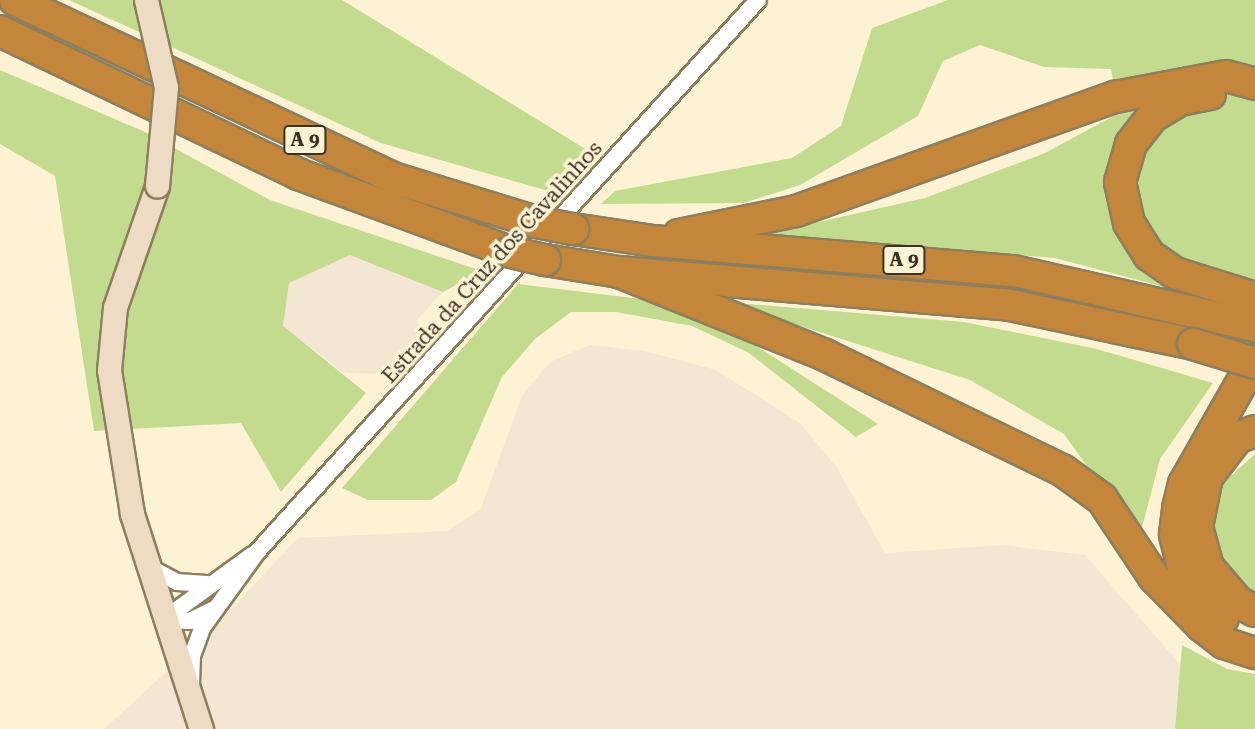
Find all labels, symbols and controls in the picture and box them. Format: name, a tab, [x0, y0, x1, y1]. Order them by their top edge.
road number: A 9	[282, 124, 328, 156]
street label: Estrada da Cruz dos Cavalinhos	[377, 136, 607, 388]
road number: A 9	[881, 244, 927, 276]

